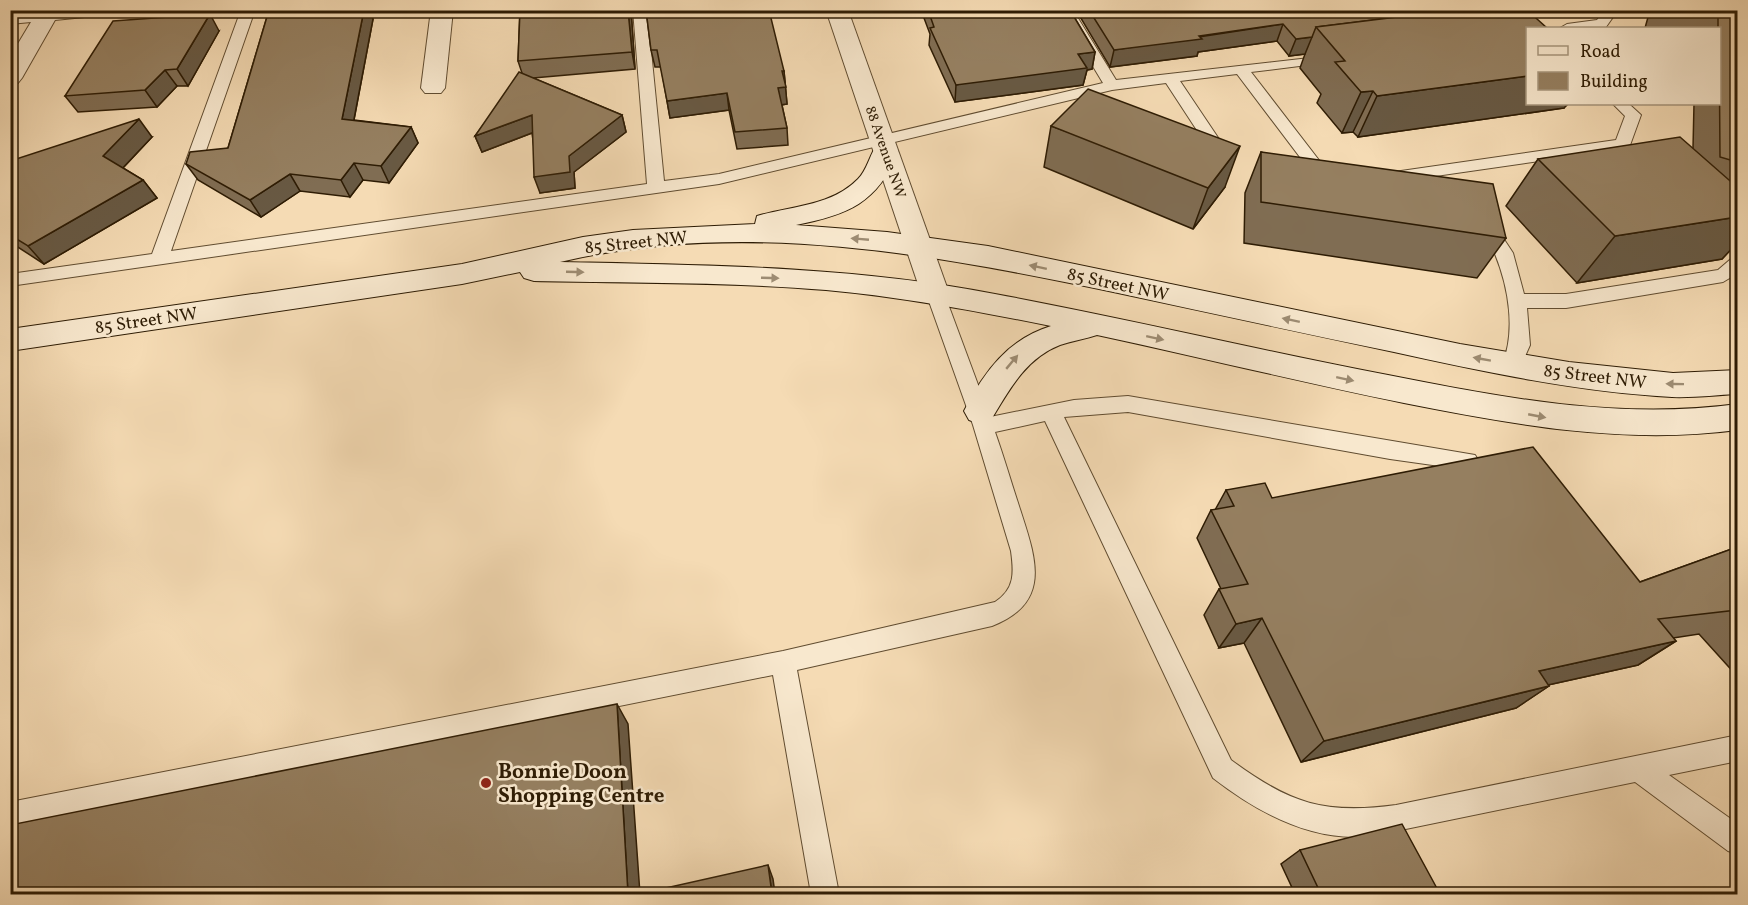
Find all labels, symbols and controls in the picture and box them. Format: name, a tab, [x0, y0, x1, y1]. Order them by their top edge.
legend	[1526, 27, 1721, 105]
text: Road	[1580, 40, 1621, 65]
text: Building	[1580, 70, 1648, 95]
street label: 88 Avenue NW	[859, 103, 910, 202]
street label: 85 Street NW	[583, 226, 689, 261]
one-way arrow	[850, 234, 869, 244]
one-way arrow	[1029, 262, 1048, 271]
street label: 85 Street NW	[1065, 262, 1171, 308]
one-way arrow	[566, 267, 585, 277]
one-way arrow	[761, 273, 780, 282]
street label: 85 Street NW	[93, 302, 199, 341]
one-way arrow	[1281, 315, 1300, 324]
one-way arrow	[1145, 334, 1164, 343]
one-way arrow	[1472, 354, 1491, 363]
one-way arrow	[1005, 355, 1018, 370]
street label: 85 Street NW	[1542, 359, 1648, 396]
one-way arrow	[1336, 375, 1355, 384]
one-way arrow	[1666, 379, 1685, 389]
one-way arrow	[1527, 412, 1546, 421]
place label: Bonnie Doon Shopping Centre	[498, 758, 665, 811]
marker: Bonnie Doon Shopping Centre	[479, 776, 493, 790]

